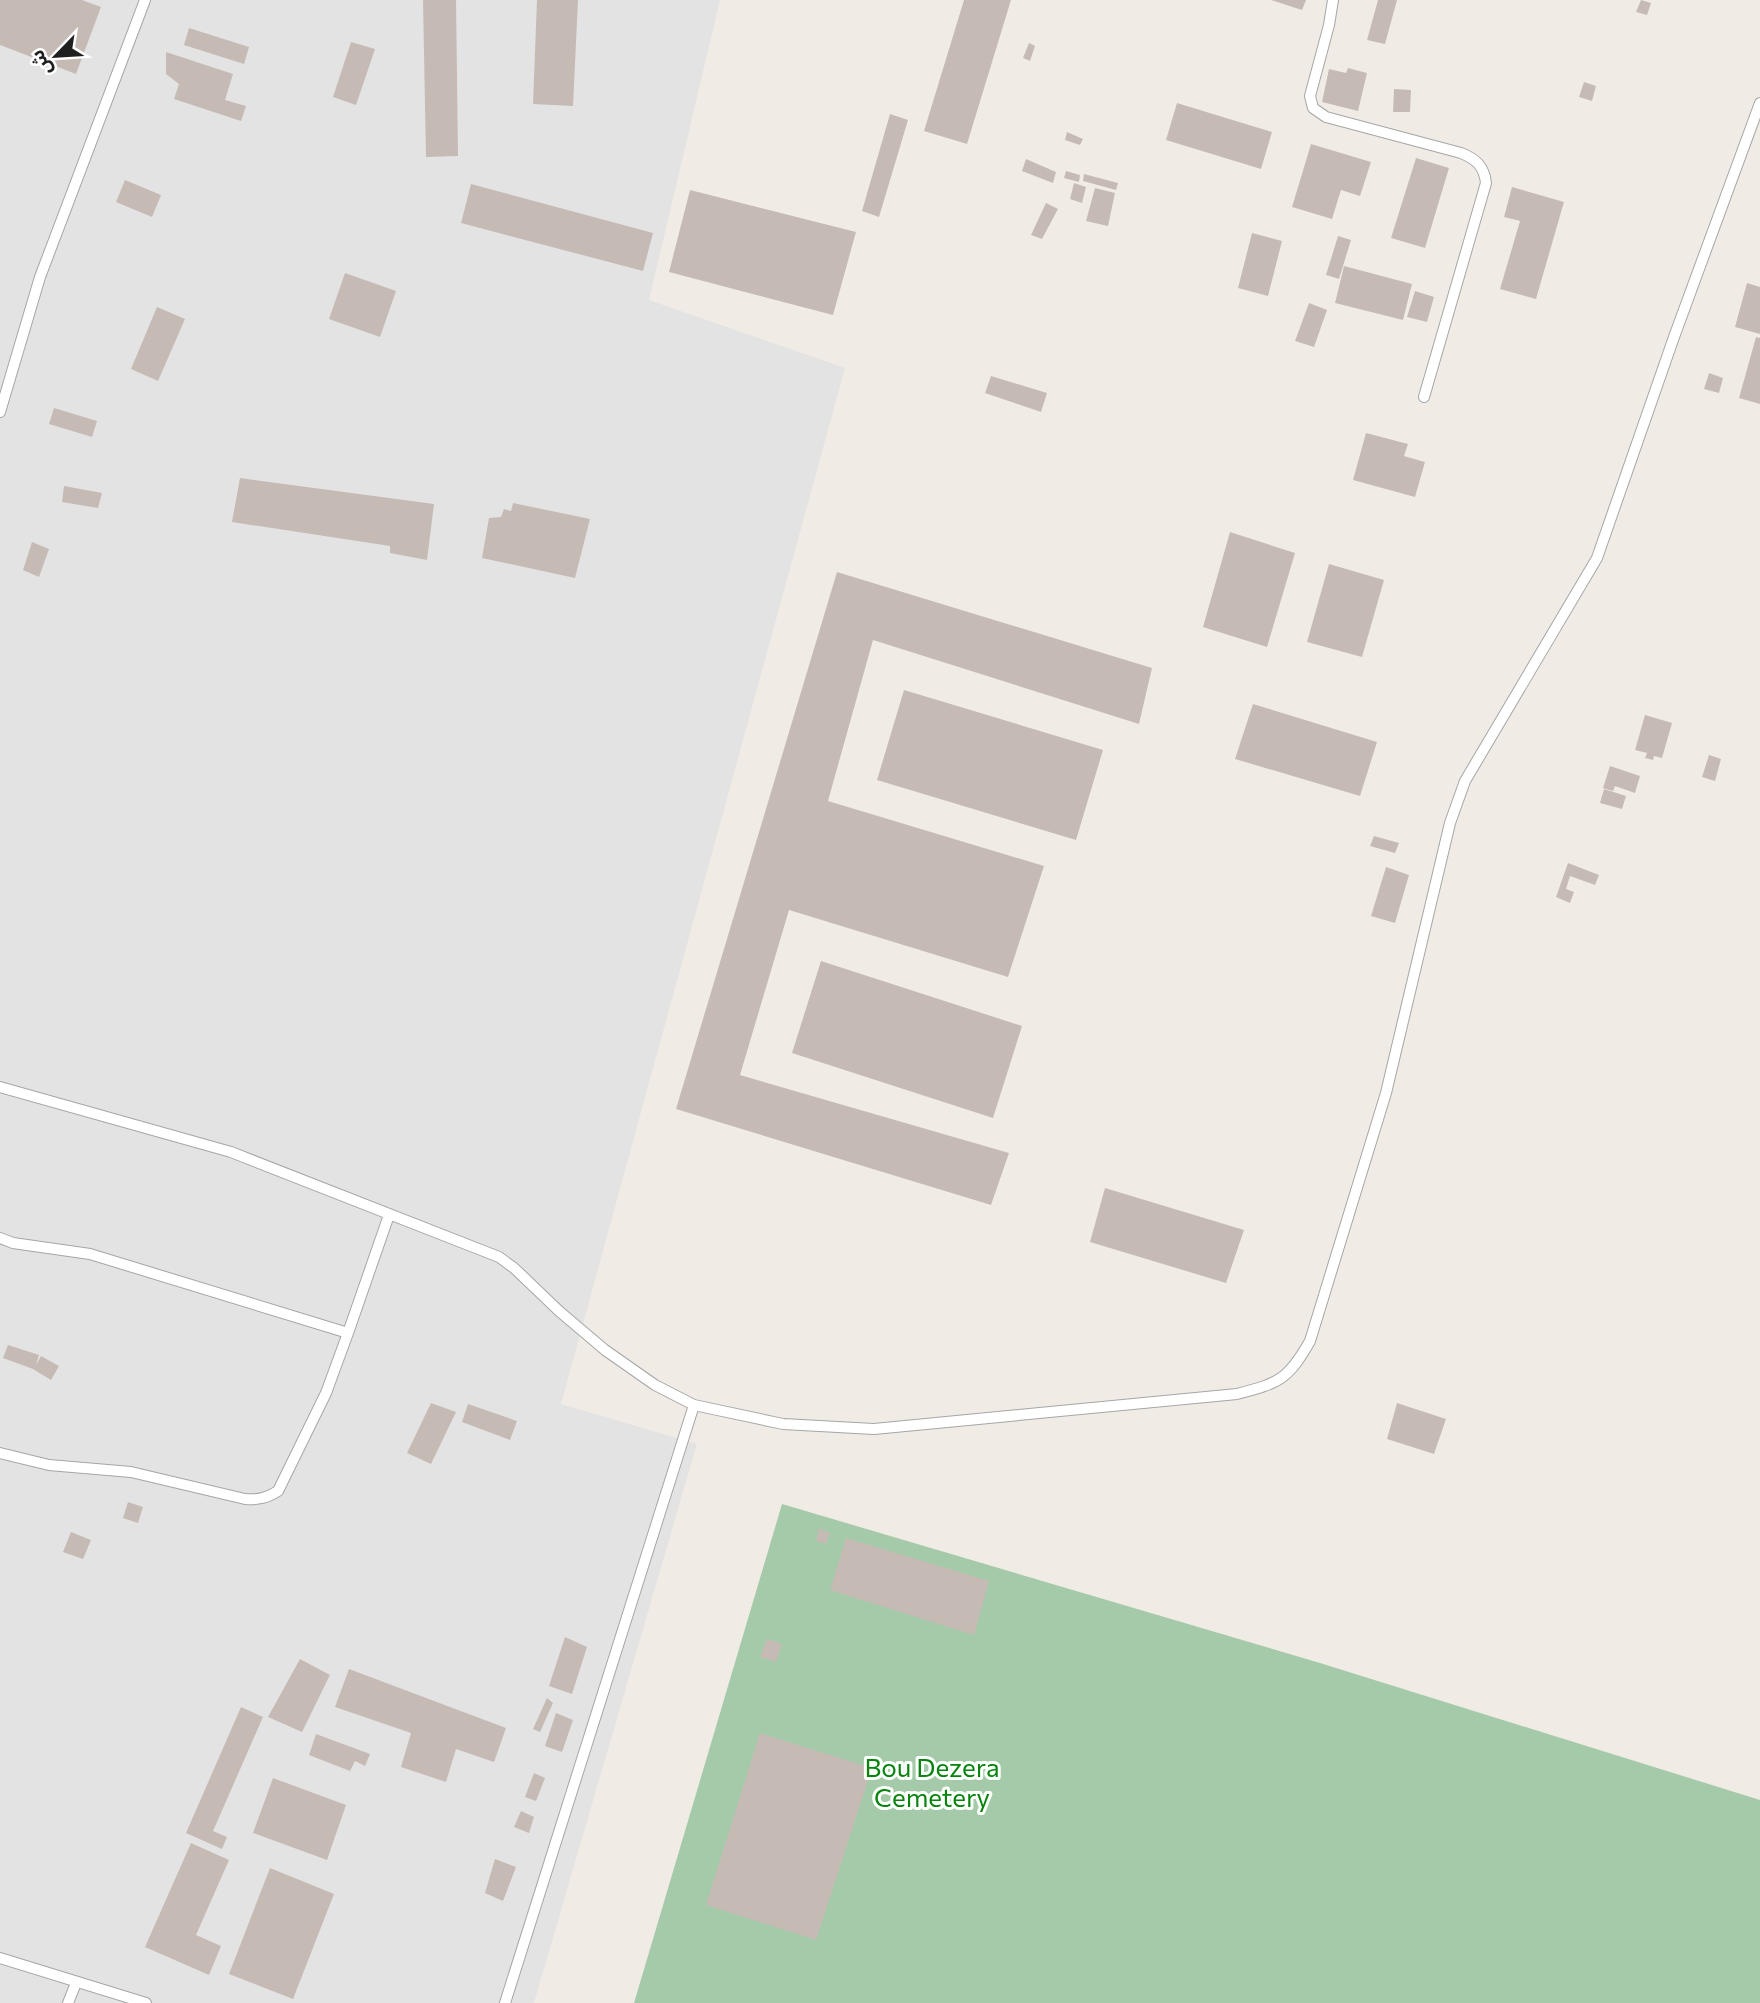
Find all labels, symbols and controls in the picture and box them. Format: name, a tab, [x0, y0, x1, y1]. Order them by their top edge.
north arrow	[21, 21, 91, 91]
text: ش	[24, 47, 56, 80]
park label: Bou Dezera Cemetery	[864, 1751, 1000, 1812]

